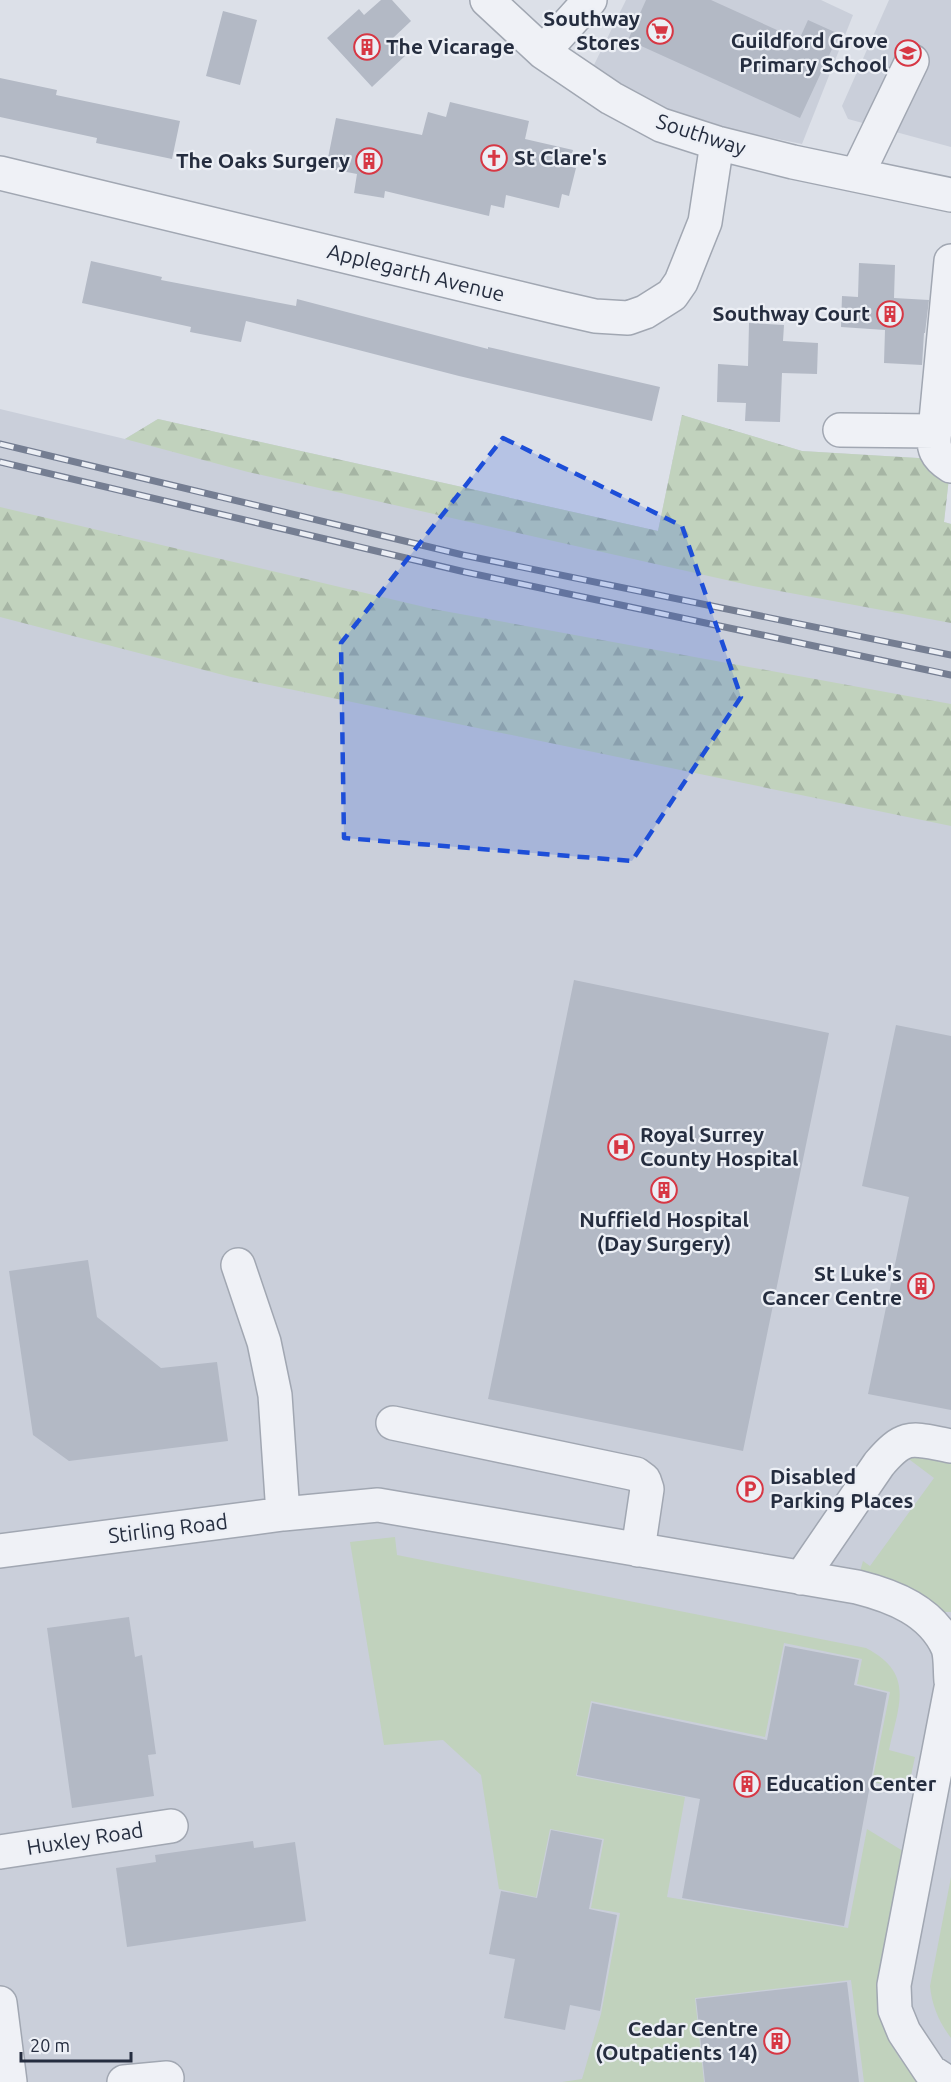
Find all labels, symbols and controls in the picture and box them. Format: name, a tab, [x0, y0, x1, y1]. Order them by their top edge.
place label: Southway Stores	[543, 6, 640, 54]
supermarket icon: Southway Stores	[645, 16, 675, 46]
place label: Guildford Grove Primary School	[731, 28, 888, 76]
building icon: The Vicarage	[352, 32, 382, 62]
place label: The Vicarage	[386, 34, 515, 58]
school or university icon: Guildford Grove Primary School	[893, 38, 923, 68]
street label: Southway	[654, 108, 749, 160]
church icon: St Clare's	[479, 143, 509, 173]
place label: St Clare's	[514, 145, 607, 169]
building icon: The Oaks Surgery	[354, 146, 384, 176]
place label: The Oaks Surgery	[176, 148, 350, 172]
street label: Applegarth Avenue	[325, 238, 507, 306]
building icon: Southway Court	[875, 299, 905, 329]
place label: Southway Court	[713, 301, 870, 325]
place label: Royal Surrey County Hospital	[640, 1122, 798, 1170]
hospital icon: Royal Surrey County Hospital	[606, 1132, 636, 1162]
building icon: Nuffield Hospital (Day Surgery)	[649, 1175, 679, 1205]
place label: Nuffield Hospital (Day Surgery)	[579, 1207, 749, 1255]
place label: St Luke's Cancer Centre	[762, 1261, 902, 1309]
building icon: St Luke's Cancer Centre	[906, 1271, 936, 1301]
place label: Disabled Parking Places	[770, 1464, 914, 1512]
parking icon: Disabled Parking Places	[735, 1474, 765, 1504]
street label: Stirling Road	[107, 1509, 229, 1547]
building icon: Education Center	[732, 1769, 762, 1799]
place label: Education Center	[766, 1771, 937, 1795]
street label: Huxley Road	[25, 1817, 145, 1859]
place label: Cedar Centre (Outpatients 14)	[595, 2016, 758, 2064]
scale bar	[21, 2025, 130, 2063]
building icon: Cedar Centre (Outpatients 14)	[762, 2026, 792, 2056]
text: 20 m	[30, 2035, 70, 2055]

